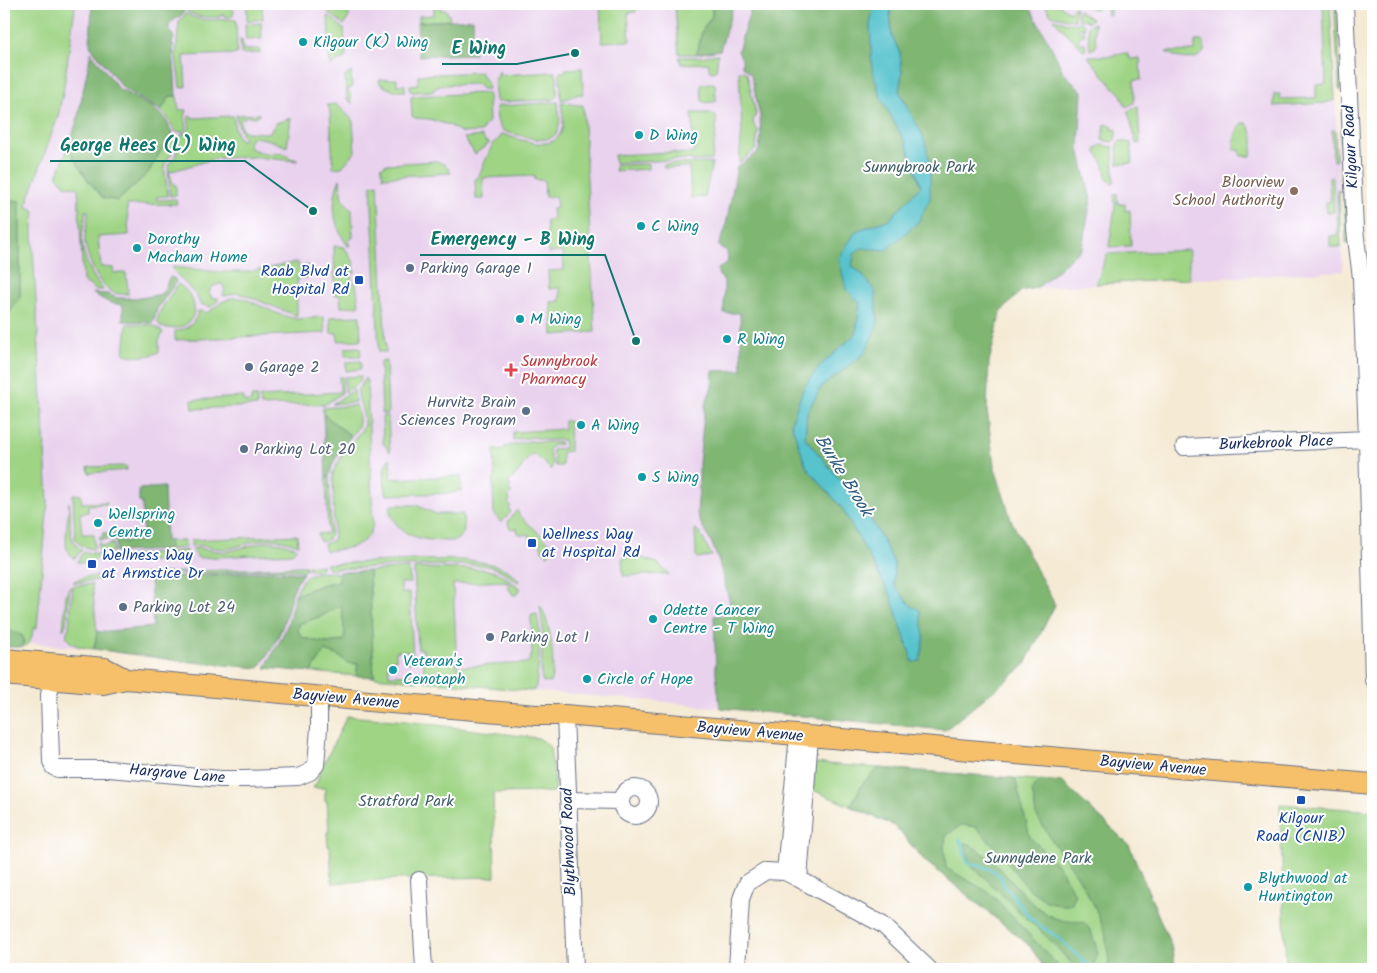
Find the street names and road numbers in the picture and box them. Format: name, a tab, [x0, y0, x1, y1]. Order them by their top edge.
street label: Kilgour Road	[1336, 104, 1366, 189]
street label: Burkebrook Place	[1218, 429, 1334, 457]
street label: Bayview Avenue	[291, 682, 401, 716]
street label: Bayview Avenue	[695, 715, 805, 749]
street label: Bayview Avenue	[1098, 749, 1208, 783]
street label: Hargrave Lane	[128, 757, 226, 791]
street label: Blythwood Road	[555, 787, 583, 896]

